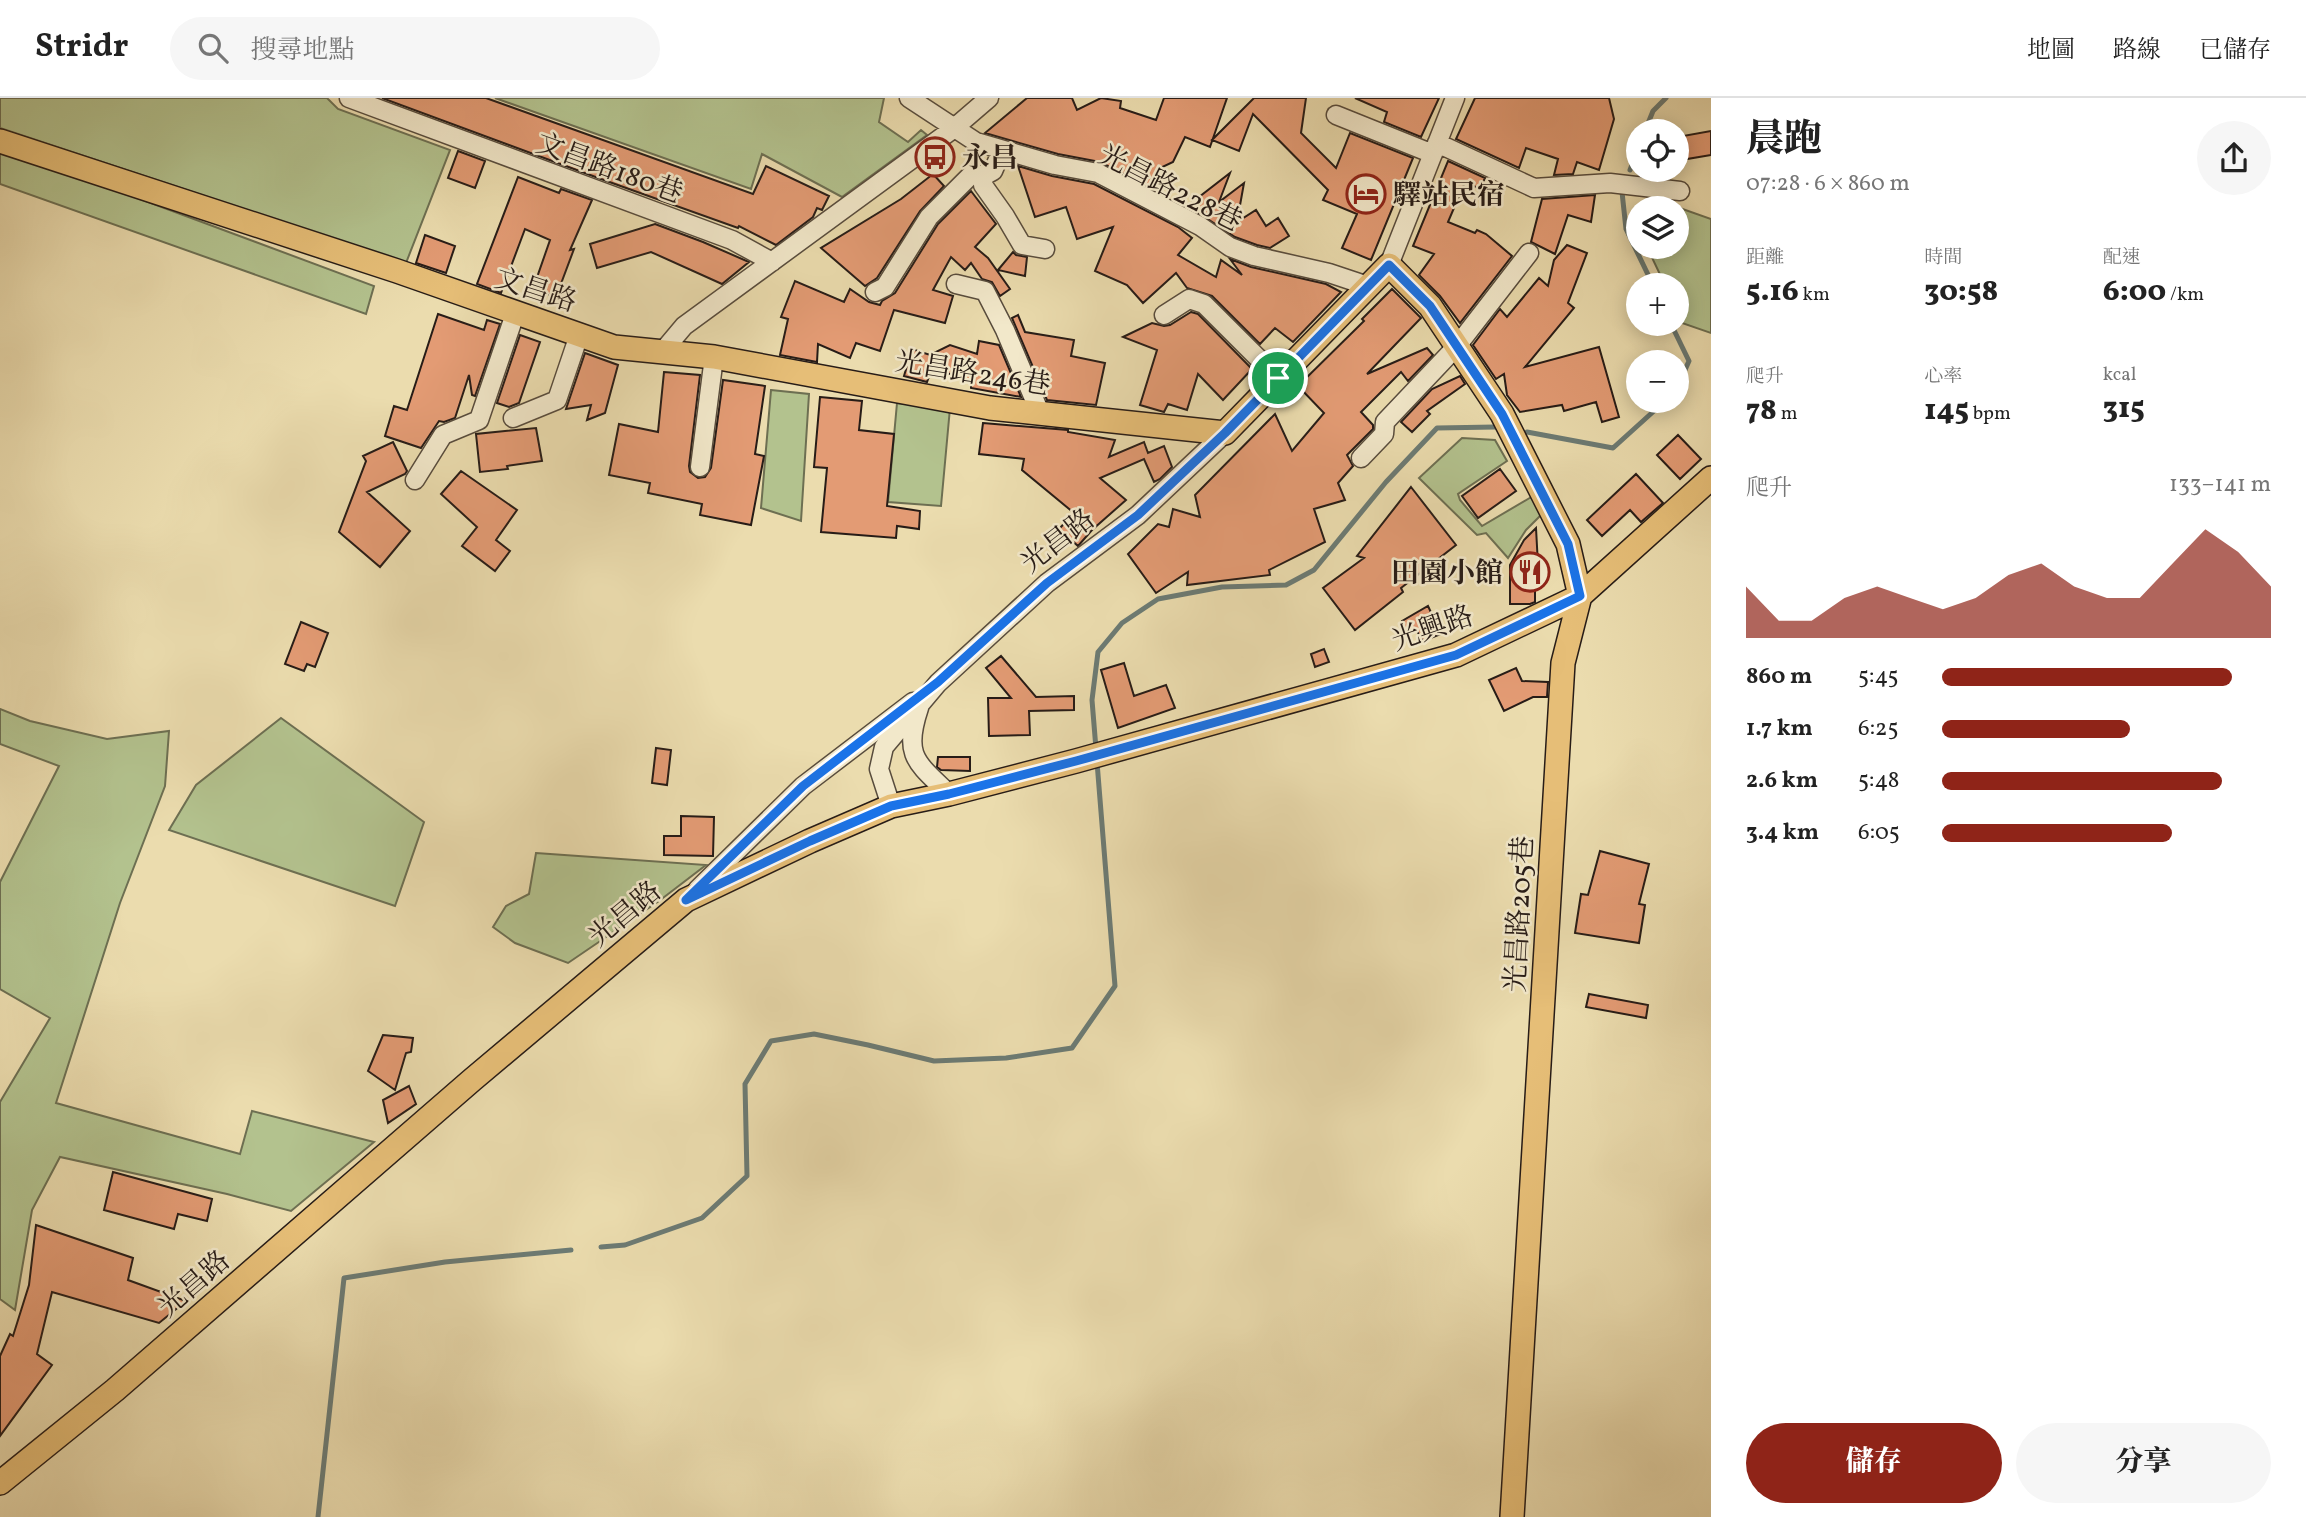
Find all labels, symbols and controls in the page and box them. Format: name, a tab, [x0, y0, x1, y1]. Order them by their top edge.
search box	[170, 17, 660, 80]
text: Stridr	[35, 25, 128, 71]
icon: search	[194, 29, 232, 67]
text: 搜尋地點	[250, 33, 354, 69]
text: 地圖	[2027, 34, 2075, 68]
text: 路線	[2113, 34, 2161, 68]
text: 已儲存	[2199, 34, 2271, 68]
text: 晨跑	[1746, 115, 1822, 168]
map controls	[1626, 119, 1689, 413]
button: locate	[1626, 119, 1689, 182]
button: share	[2197, 121, 2271, 195]
street label: 文昌路180巷	[530, 125, 688, 214]
bus stop icon: 永昌	[914, 136, 956, 178]
street label: 光昌路228巷	[1091, 136, 1248, 242]
place label: 永昌	[962, 140, 1018, 179]
text: 07:28 · 6 × 860 m	[1746, 168, 1910, 200]
hotel icon: 驛站民宿	[1345, 173, 1387, 215]
place label: 驛站民宿	[1393, 177, 1505, 216]
button: layers	[1626, 196, 1689, 259]
text: 距離	[1746, 245, 1784, 271]
text: 時間	[1924, 245, 1962, 271]
text: 配速	[2103, 245, 2141, 271]
street label: 文昌路	[489, 260, 581, 323]
text: 5.16	[1746, 271, 1799, 313]
text: 30:58	[1924, 271, 1998, 313]
text: 6:00	[2103, 271, 2166, 313]
button: +	[1626, 273, 1689, 336]
text: km	[1799, 282, 1830, 308]
text: /km	[2166, 282, 2204, 308]
street label: 光昌路246巷	[892, 343, 1053, 406]
pin	[1248, 348, 1308, 408]
button: −	[1626, 350, 1689, 413]
icon: arrive	[1259, 359, 1297, 397]
text: kcal	[2103, 362, 2136, 388]
text: 爬升	[1746, 364, 1784, 390]
text: 心率	[1924, 364, 1962, 390]
text: 315	[2103, 388, 2145, 430]
text: 78	[1746, 390, 1777, 432]
text: 145	[1924, 390, 1969, 432]
text: m	[1777, 401, 1797, 427]
text: bpm	[1969, 401, 2011, 427]
text: 133–141 m	[2169, 469, 2271, 501]
text: 爬升	[1746, 473, 1792, 505]
street label: 光昌路	[1013, 501, 1104, 583]
restaurant icon: 田園小館	[1509, 551, 1551, 593]
place label: 田園小館	[1391, 555, 1503, 594]
street label: 光興路	[1387, 597, 1479, 661]
text: 860 m	[1746, 661, 1812, 693]
text: 5:45	[1858, 661, 1899, 693]
text: 1.7 km	[1746, 713, 1813, 745]
text: 6:25	[1858, 713, 1898, 745]
text: 2.6 km	[1746, 765, 1818, 797]
text: 5:48	[1858, 765, 1899, 797]
text: 3.4 km	[1746, 817, 1819, 849]
text: 6:05	[1858, 817, 1900, 849]
street label: 光昌路205巷	[1497, 835, 1544, 993]
street label: 光昌路	[581, 873, 670, 957]
street label: 光昌路	[150, 1243, 239, 1327]
button: 儲存	[1746, 1423, 2002, 1503]
button: 分享	[2016, 1423, 2271, 1503]

